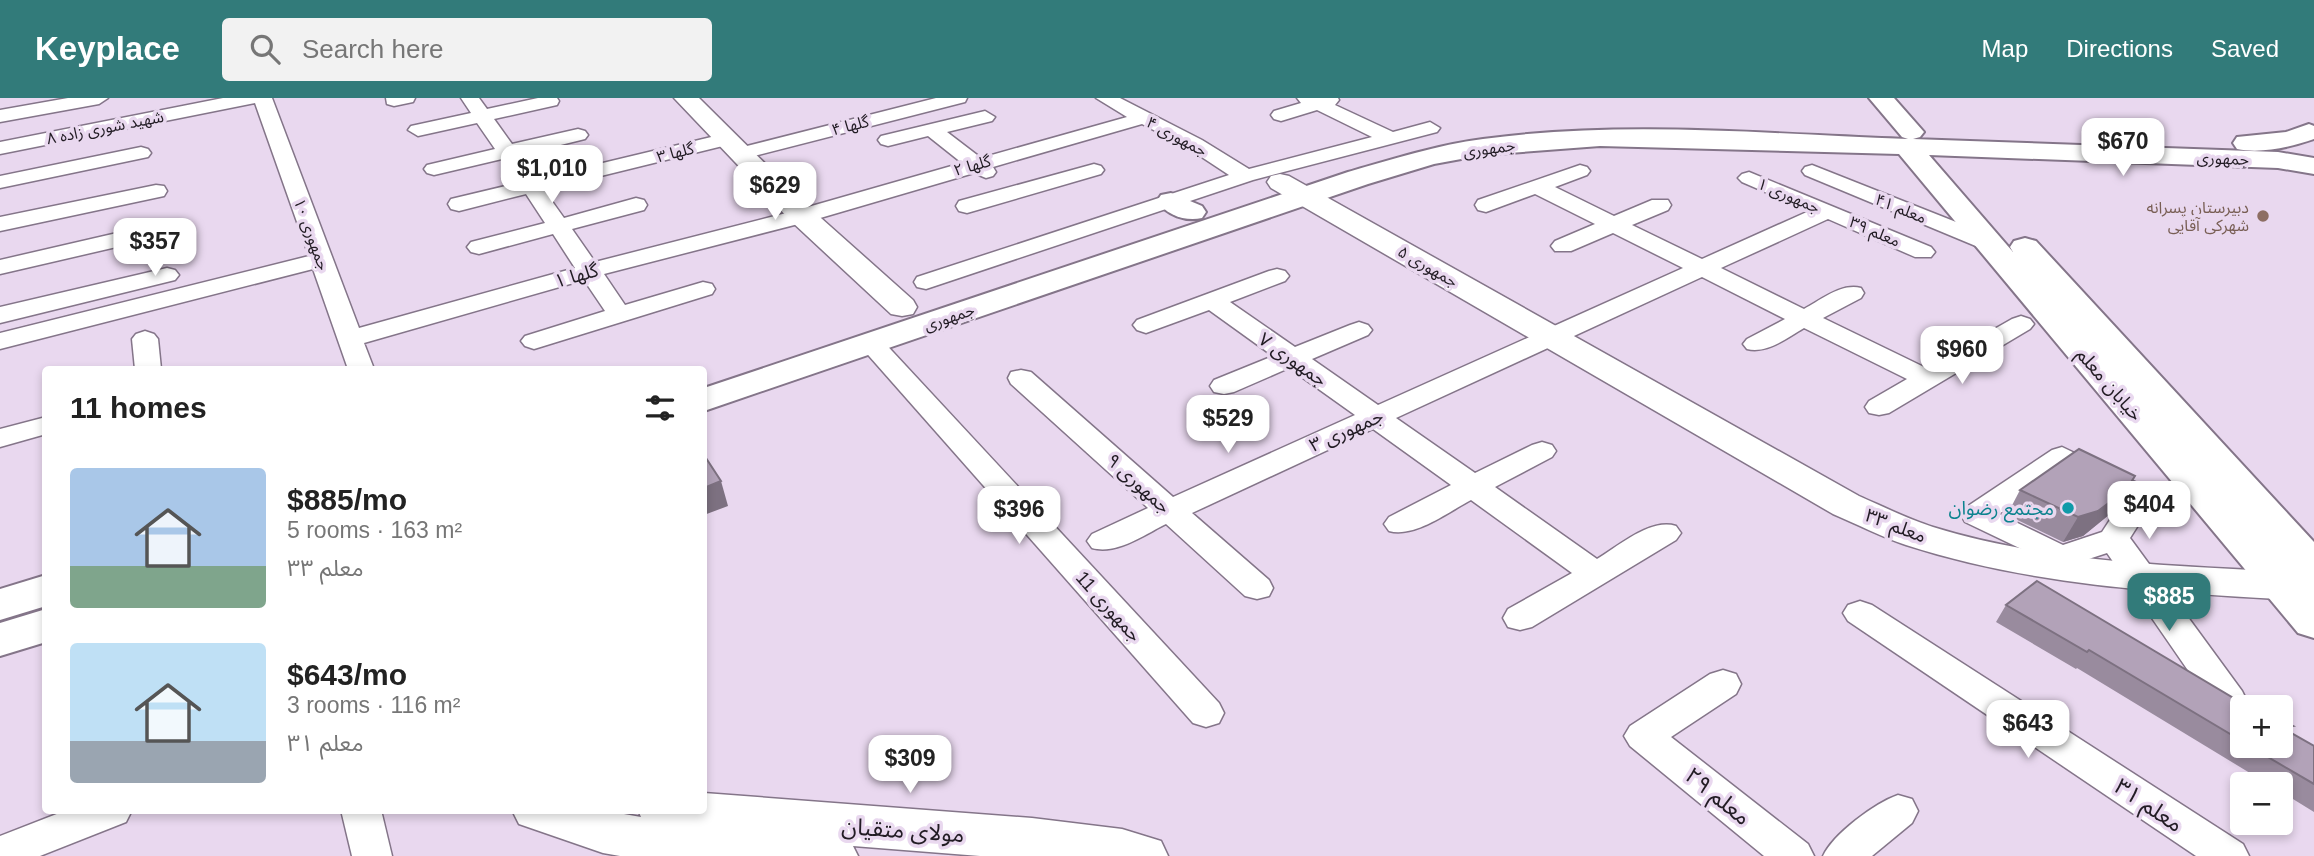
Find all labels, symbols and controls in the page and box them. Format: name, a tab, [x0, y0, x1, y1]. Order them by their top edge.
search box	[222, 18, 712, 81]
text: Keyplace	[35, 30, 180, 67]
icon: search	[246, 30, 284, 68]
text: Search here	[302, 34, 444, 64]
text: Map	[1982, 35, 2028, 62]
text: Directions	[2066, 35, 2173, 62]
text: Saved	[2211, 35, 2279, 62]
street label: شهید شوری زاده ۸	[45, 108, 165, 148]
street label: گلها ۴	[830, 113, 871, 139]
street label: جمهوری ۴	[1143, 113, 1210, 160]
pin: $670	[2082, 118, 2164, 178]
text: $670	[2097, 128, 2149, 154]
street label: جمهوری	[1462, 136, 1516, 162]
street label: گلها ۳	[655, 140, 696, 166]
pin: $1,010	[495, 146, 609, 205]
street label: جمهوری	[2196, 149, 2249, 169]
street label: گلها ۲	[952, 152, 993, 180]
text: $1,010	[517, 155, 587, 181]
pin: $629	[734, 162, 816, 222]
text: $629	[749, 172, 801, 198]
street label: جمهوری ۱	[1755, 175, 1822, 217]
street label: معلم ۴۱	[1871, 191, 1929, 230]
street label: جمهوری ۱۰	[290, 196, 332, 273]
place label: دبیرستان پسرانه شهرکی آقایی	[2146, 199, 2249, 235]
marker: دبیرستان پسرانه شهرکی آقایی	[2255, 208, 2271, 224]
street label: معلم ۳۹	[1845, 213, 1903, 253]
pin: $357	[114, 218, 196, 278]
text: $357	[129, 228, 181, 254]
street label: جمهوری ۵	[1394, 243, 1461, 291]
street label: گلها ۱	[552, 259, 602, 292]
street label: جمهوری	[922, 301, 977, 335]
pin: $960	[1921, 327, 2003, 386]
street label: جمهوری ۷	[1254, 328, 1331, 391]
text: $960	[1936, 336, 1988, 362]
street label: خیابان معلم	[2069, 344, 2147, 427]
icon: filters	[641, 389, 679, 427]
text: 11 homes	[70, 391, 207, 424]
pin: $529	[1187, 396, 1269, 455]
text: $529	[1202, 405, 1254, 431]
street label: جمهوری ۳	[1306, 405, 1387, 457]
street label: جمهوری ۹	[1102, 449, 1175, 518]
pin: $404	[2108, 482, 2190, 541]
text: $885/mo	[287, 483, 407, 516]
pin: $396	[978, 486, 1060, 546]
text: $404	[2123, 491, 2175, 517]
icon: home	[126, 496, 210, 580]
text: $396	[993, 496, 1045, 522]
place label: مجتمع رضوان	[1948, 498, 2054, 523]
marker: مجتمع رضوان	[2060, 500, 2076, 516]
street label: معلم ۳۳	[1861, 504, 1929, 550]
text: 5 rooms · 163 m²	[287, 517, 462, 543]
text: معلم ۳۳	[287, 555, 364, 581]
street label: جمهوری 11	[1071, 567, 1146, 646]
pin: $885	[2128, 574, 2210, 633]
text: $885	[2143, 583, 2195, 609]
text: $643/mo	[287, 658, 407, 691]
icon: home	[126, 671, 210, 755]
text: 3 rooms · 116 m²	[287, 692, 460, 718]
map controls	[2230, 695, 2293, 835]
button: +	[2230, 695, 2293, 758]
pin: $643	[1987, 700, 2069, 760]
text: $643	[2002, 710, 2054, 736]
text: معلم ۳۱	[287, 730, 364, 756]
pin: $309	[869, 736, 951, 795]
text: $309	[884, 745, 936, 771]
street label: معلم ۲۹	[1678, 762, 1756, 833]
button: −	[2230, 772, 2293, 835]
street label: معلم ۳۱	[2108, 773, 2188, 841]
street label: مولای متقیان	[841, 813, 965, 848]

